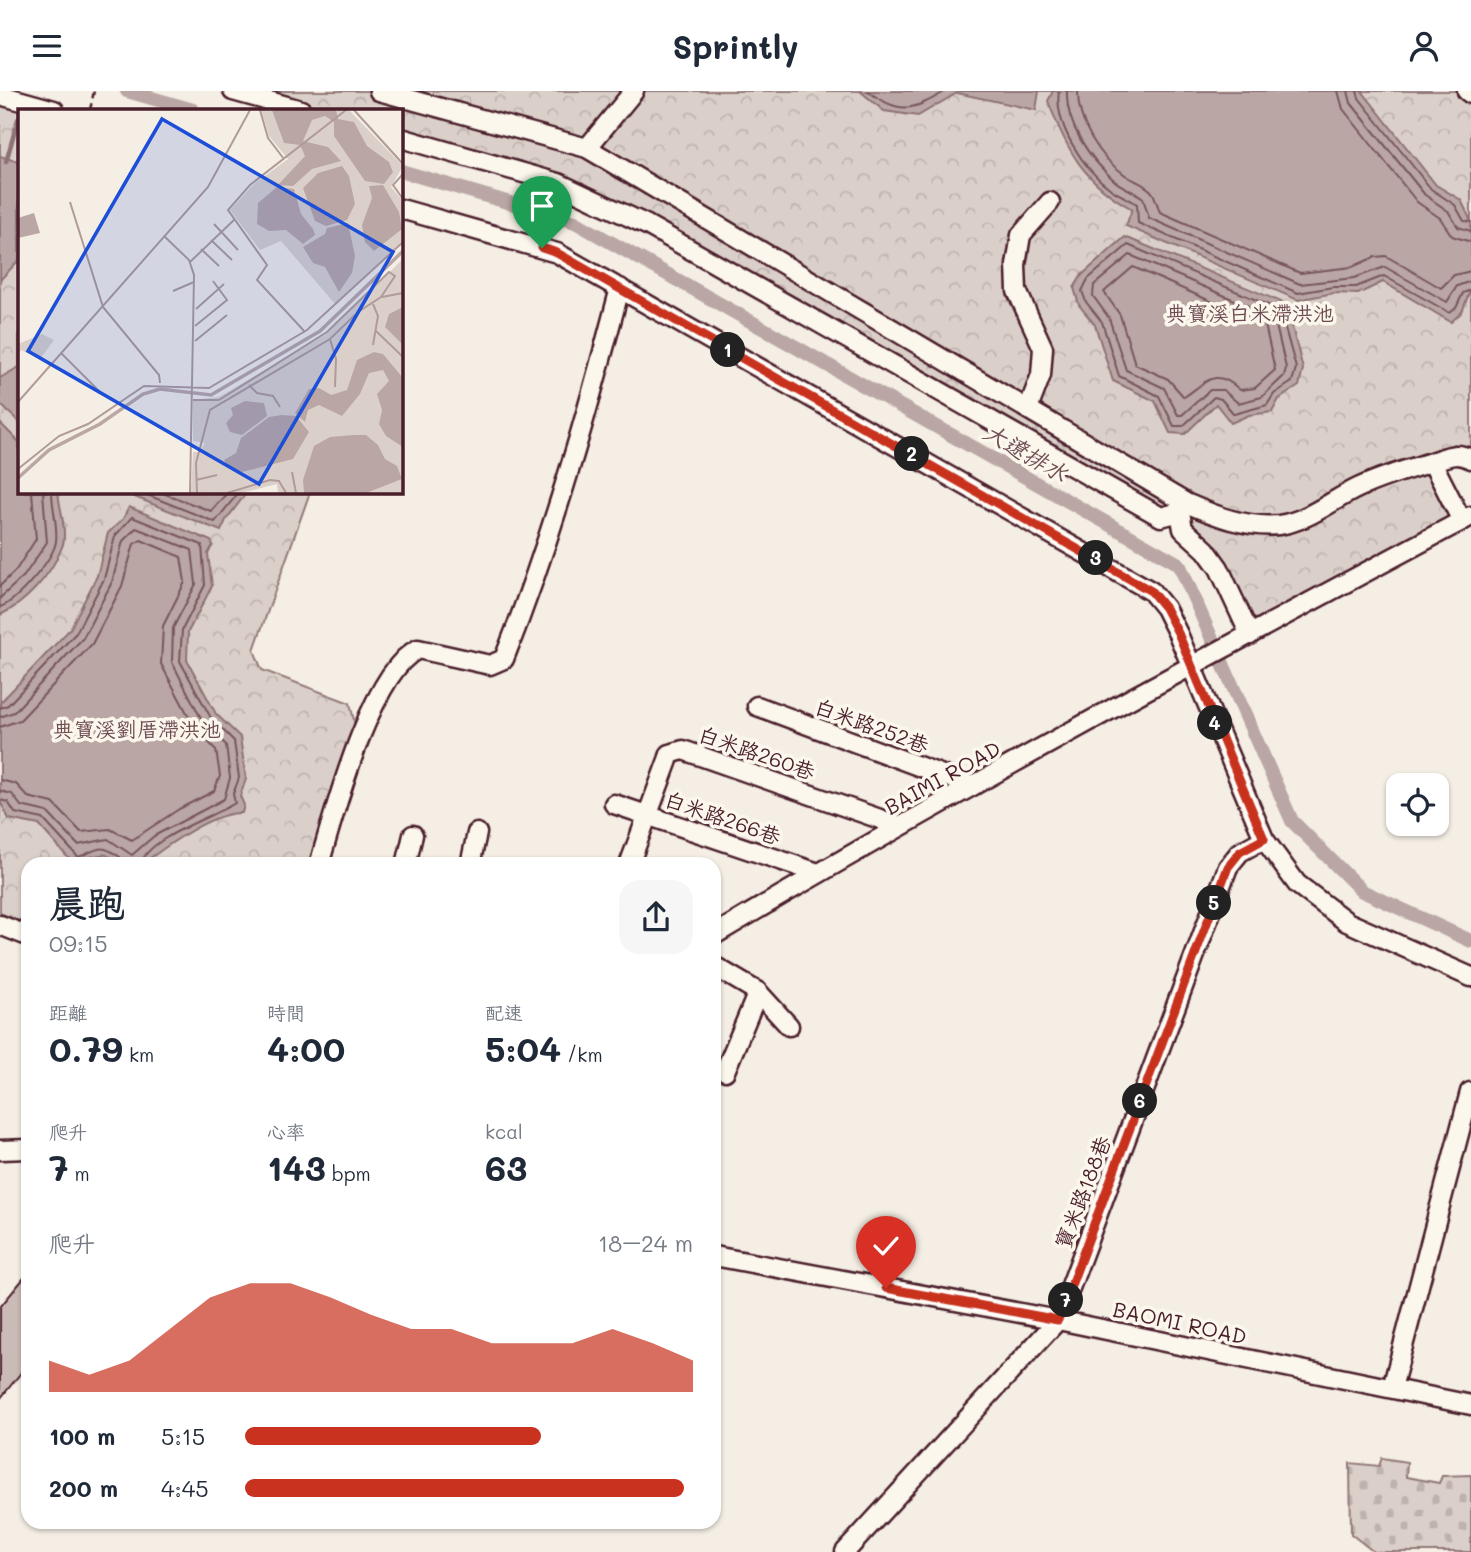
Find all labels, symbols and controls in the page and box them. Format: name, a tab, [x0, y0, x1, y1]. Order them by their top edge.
text: Sprintly	[672, 25, 799, 67]
icon: menu	[28, 27, 66, 65]
icon: person	[1405, 27, 1443, 65]
inset map	[18, 109, 402, 493]
pin	[512, 176, 572, 248]
icon: arrive	[523, 187, 561, 225]
park label: 典寶溪白米滯洪池	[1166, 299, 1334, 326]
pin: 1	[710, 333, 746, 367]
text: 1	[723, 337, 732, 362]
water label: 大遼排水	[979, 416, 1074, 488]
pin: 2	[894, 437, 930, 471]
text: 2	[906, 441, 917, 466]
pin: 3	[1078, 540, 1114, 575]
text: 3	[1090, 545, 1101, 570]
street label: 白米路252巷	[811, 692, 933, 758]
pin: 4	[1198, 705, 1232, 741]
text: 4	[1208, 710, 1221, 735]
park label: 典寶溪劉厝滯洪池	[53, 715, 221, 742]
street label: 白米路260巷	[695, 719, 819, 785]
street label: BAIMI ROAD	[879, 734, 1005, 820]
map controls	[1386, 773, 1449, 836]
button: locate	[1386, 773, 1449, 836]
street label: 白米路266巷	[661, 785, 785, 849]
text: 晨跑	[49, 877, 125, 927]
button: share	[619, 880, 693, 954]
pin: 5	[1196, 885, 1232, 921]
text: 5	[1208, 890, 1219, 915]
text: 09:15	[49, 928, 108, 958]
text: 距離	[49, 1000, 87, 1025]
text: 時間	[267, 1000, 305, 1025]
text: 配速	[485, 1000, 523, 1025]
text: 0.79	[49, 1025, 123, 1071]
text: 4:00	[267, 1025, 345, 1071]
text: 5:04	[485, 1025, 561, 1071]
text: km	[123, 1042, 154, 1067]
text: /km	[561, 1042, 603, 1067]
pin: 6	[1122, 1083, 1158, 1119]
text: 6	[1134, 1088, 1145, 1113]
text: 爬升	[49, 1119, 87, 1144]
text: 心率	[267, 1119, 305, 1144]
text: kcal	[485, 1119, 523, 1144]
street label: 寶米路188巷	[1048, 1132, 1116, 1252]
text: 7	[49, 1144, 69, 1190]
text: 143	[267, 1144, 326, 1190]
text: 63	[485, 1144, 527, 1190]
text: m	[69, 1161, 90, 1186]
text: bpm	[326, 1161, 371, 1186]
pin	[856, 1216, 916, 1288]
icon: check	[867, 1227, 905, 1265]
text: 爬升	[49, 1228, 95, 1258]
text: 18–24 m	[598, 1228, 693, 1258]
pin: 7	[1048, 1283, 1084, 1317]
text: 7	[1060, 1287, 1071, 1312]
street label: BAOMI ROAD	[1111, 1295, 1249, 1349]
text: 100 m	[49, 1421, 115, 1451]
text: 5:15	[161, 1421, 205, 1451]
text: 200 m	[49, 1473, 118, 1503]
text: 4:45	[161, 1473, 209, 1503]

